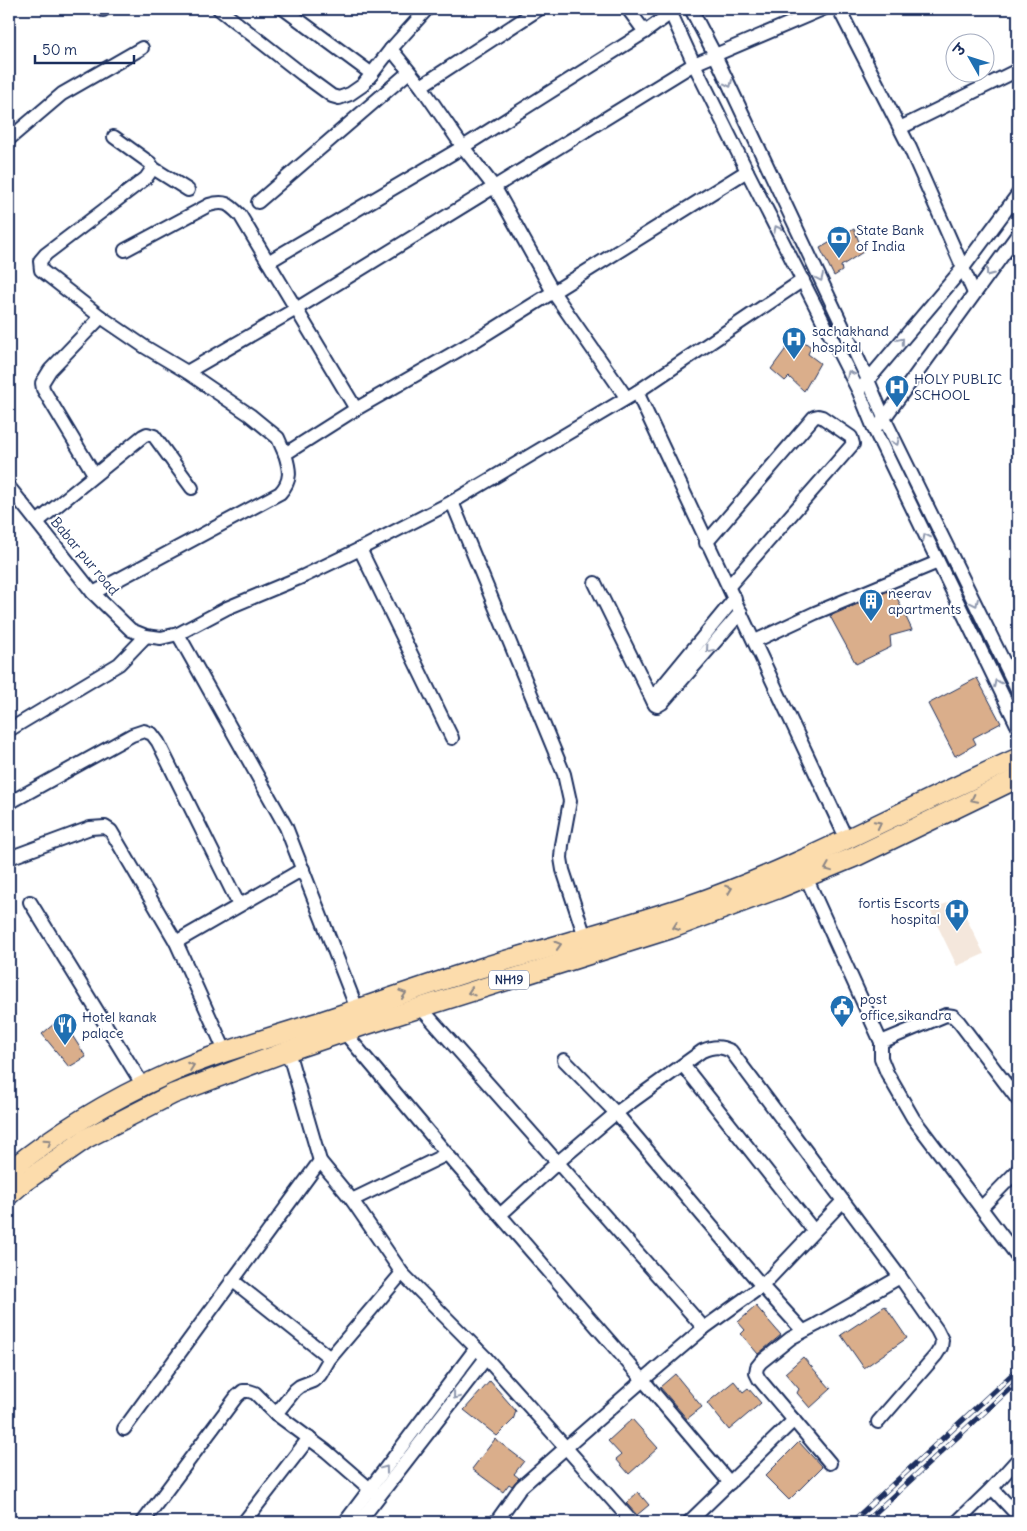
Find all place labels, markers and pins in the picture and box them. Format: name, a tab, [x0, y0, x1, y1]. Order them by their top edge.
place label: State Bank of India	[856, 221, 924, 255]
bank icon: State Bank of India	[826, 225, 852, 259]
place label: sachakhand hospital	[812, 322, 889, 356]
hospital icon: sachakhand hospital	[781, 326, 807, 360]
place label: HOLY PUBLIC SCHOOL	[914, 370, 1002, 404]
hospital icon: HOLY PUBLIC SCHOOL	[884, 374, 910, 408]
place label: neerav apartments	[888, 584, 961, 618]
building icon: neerav apartments	[858, 588, 884, 622]
place label: fortis Escorts hospital	[858, 894, 940, 928]
hospital icon: fortis Escorts hospital	[944, 898, 970, 932]
place label: post office,sikandra	[860, 990, 952, 1024]
public building icon: post office,sikandra	[829, 994, 855, 1028]
place label: Hotel kanak palace	[82, 1008, 157, 1042]
restaurant icon: Hotel kanak palace	[52, 1012, 78, 1046]

